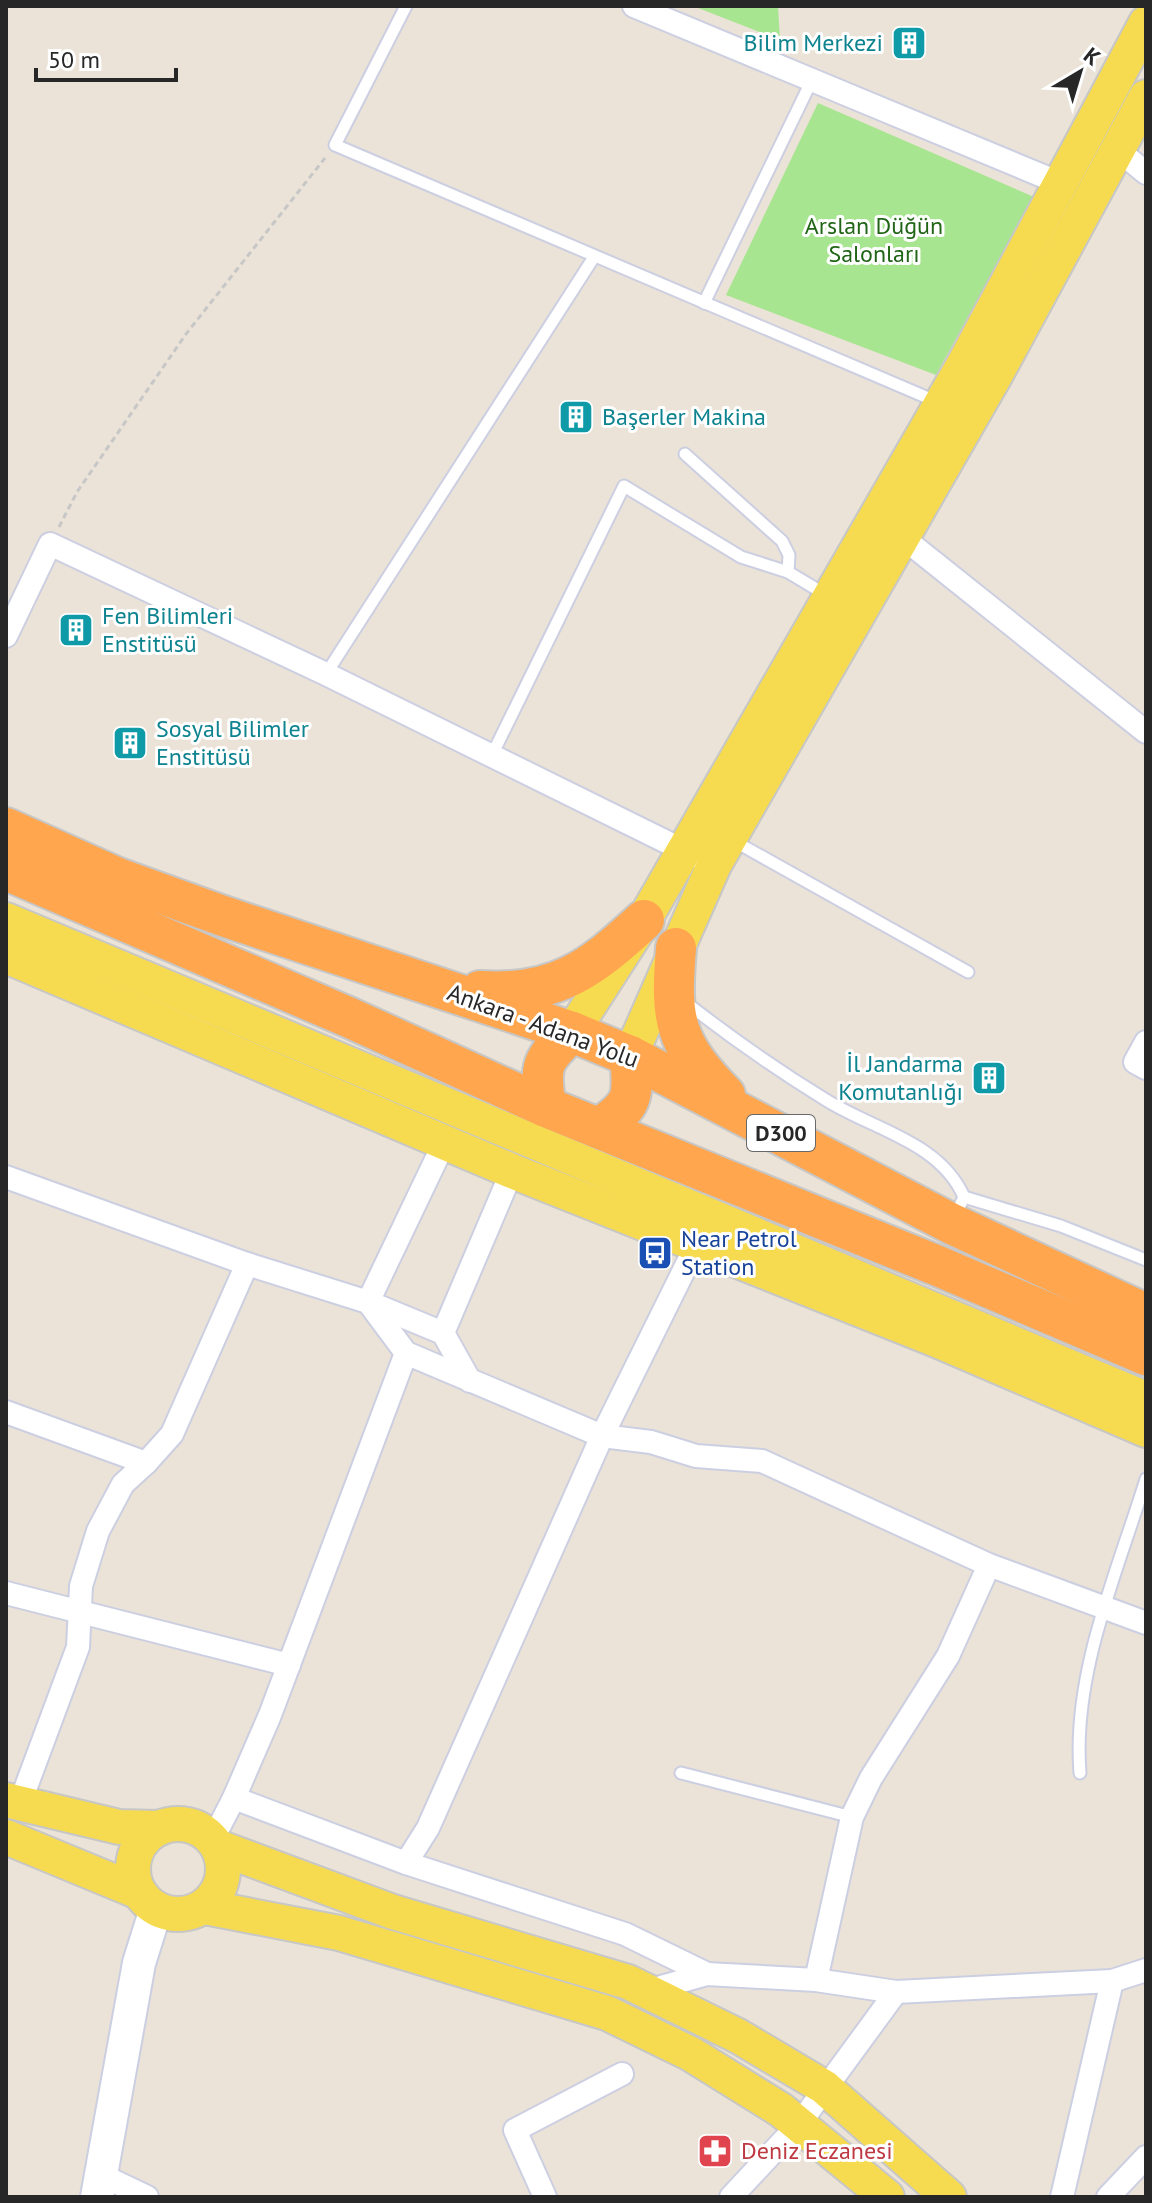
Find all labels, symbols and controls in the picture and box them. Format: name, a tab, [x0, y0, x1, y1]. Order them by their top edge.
building icon: Bilim Merkezi	[890, 24, 928, 62]
place label: Bilim Merkezi	[744, 27, 883, 58]
scale bar	[36, 32, 176, 82]
north arrow	[1040, 32, 1120, 112]
text: K	[1078, 41, 1107, 72]
text: 50 m	[48, 44, 100, 75]
park label: Arslan Düğün Salonları	[805, 210, 943, 269]
building icon: Başerler Makina	[557, 398, 595, 436]
place label: Başerler Makina	[602, 401, 766, 432]
place label: Fen Bilimleri Enstitüsü	[102, 600, 233, 659]
building icon: Fen Bilimleri Enstitüsü	[57, 611, 95, 649]
place label: Sosyal Bilimler Enstitüsü	[156, 713, 309, 772]
building icon: Sosyal Bilimler Enstitüsü	[111, 724, 149, 762]
street label: Ankara - Adana Yolu	[443, 977, 643, 1075]
place label: İl Jandarma Komutanlığı	[838, 1048, 963, 1107]
building icon: İl Jandarma Komutanlığı	[970, 1059, 1008, 1097]
road number: D300	[747, 1115, 815, 1151]
place label: Near Petrol Station	[681, 1223, 797, 1282]
bus stop icon: Near Petrol Station	[636, 1234, 674, 1272]
pharmacy icon: Deniz Eczanesi	[696, 2132, 734, 2170]
place label: Deniz Eczanesi	[741, 2135, 893, 2166]

